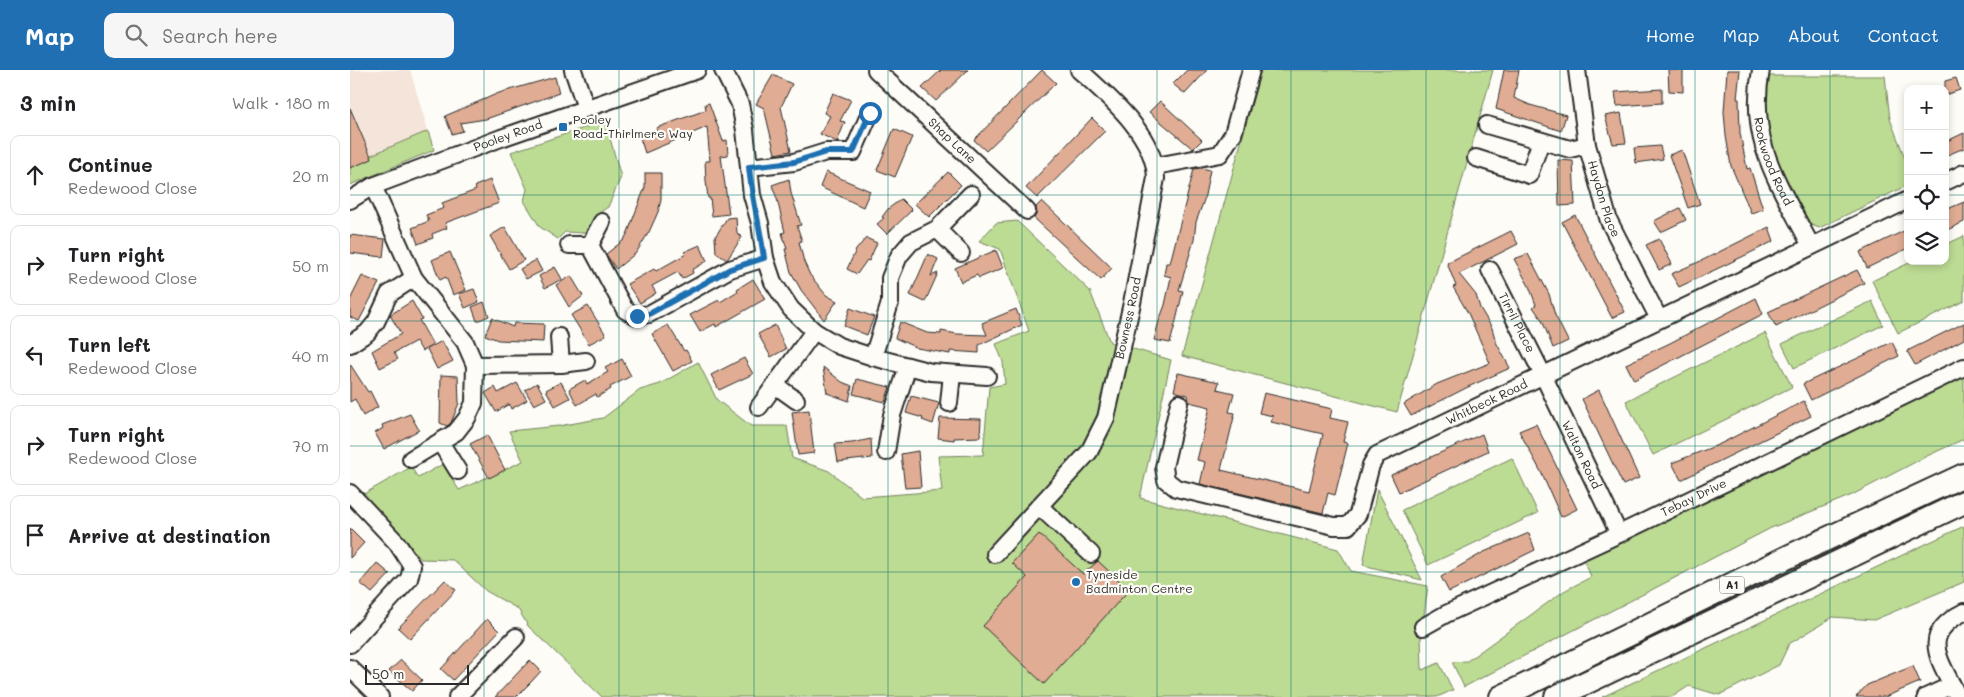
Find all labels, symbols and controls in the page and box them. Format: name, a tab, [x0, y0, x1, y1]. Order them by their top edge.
search box	[104, 13, 454, 58]
text: Map	[25, 20, 74, 51]
icon: search	[122, 21, 150, 49]
text: Search here	[162, 23, 278, 48]
text: Home	[1646, 23, 1695, 47]
text: Map	[1723, 23, 1759, 47]
text: About	[1787, 23, 1840, 47]
text: Contact	[1868, 23, 1939, 47]
map controls	[1904, 85, 1949, 265]
button: +	[1904, 85, 1949, 130]
text: 3 min	[20, 89, 76, 116]
text: Walk · 180 m	[232, 92, 330, 113]
route start	[859, 102, 882, 125]
place label: Pooley Road-Thirlmere Way	[573, 111, 693, 141]
street label: Shap Lane	[925, 114, 980, 167]
street label: Pooley Road	[471, 115, 545, 155]
street label: Rookwood Road	[1751, 116, 1797, 208]
marker: Pooley Road-Thirlmere Way	[557, 121, 569, 133]
button: −	[1904, 130, 1949, 175]
text: Continue	[68, 152, 153, 177]
street label: Haydon Place	[1585, 158, 1625, 239]
icon: ahead	[21, 161, 49, 189]
text: 20 m	[292, 165, 329, 186]
button: locate	[1904, 175, 1949, 220]
text: Redewood Close	[68, 177, 197, 198]
button: layers	[1904, 220, 1949, 265]
text: Turn right	[68, 242, 165, 267]
icon: right	[21, 251, 49, 279]
text: 50 m	[292, 255, 329, 276]
text: Redewood Close	[68, 267, 197, 288]
street label: Bowness Road	[1111, 275, 1144, 360]
street label: Tirril Place	[1496, 289, 1539, 355]
route end	[626, 305, 649, 328]
text: Turn left	[68, 332, 151, 357]
icon: left	[21, 341, 49, 369]
text: 40 m	[292, 345, 329, 366]
text: Redewood Close	[68, 357, 197, 378]
street label: Whitbeck Road	[1443, 375, 1530, 428]
street label: Walton Road	[1559, 418, 1605, 491]
text: Turn right	[68, 422, 165, 447]
icon: right	[21, 431, 49, 459]
text: 70 m	[292, 435, 329, 456]
text: Redewood Close	[68, 447, 197, 468]
street label: Tebay Drive	[1658, 474, 1729, 520]
icon: arrive	[21, 521, 49, 549]
text: Arrive at destination	[68, 523, 271, 548]
place label: Tyneside Badminton Centre	[1086, 566, 1193, 596]
marker: Tyneside Badminton Centre	[1070, 576, 1082, 588]
road number: A1	[1720, 576, 1744, 594]
scale bar	[365, 662, 469, 685]
text: 50 m	[372, 664, 404, 683]

